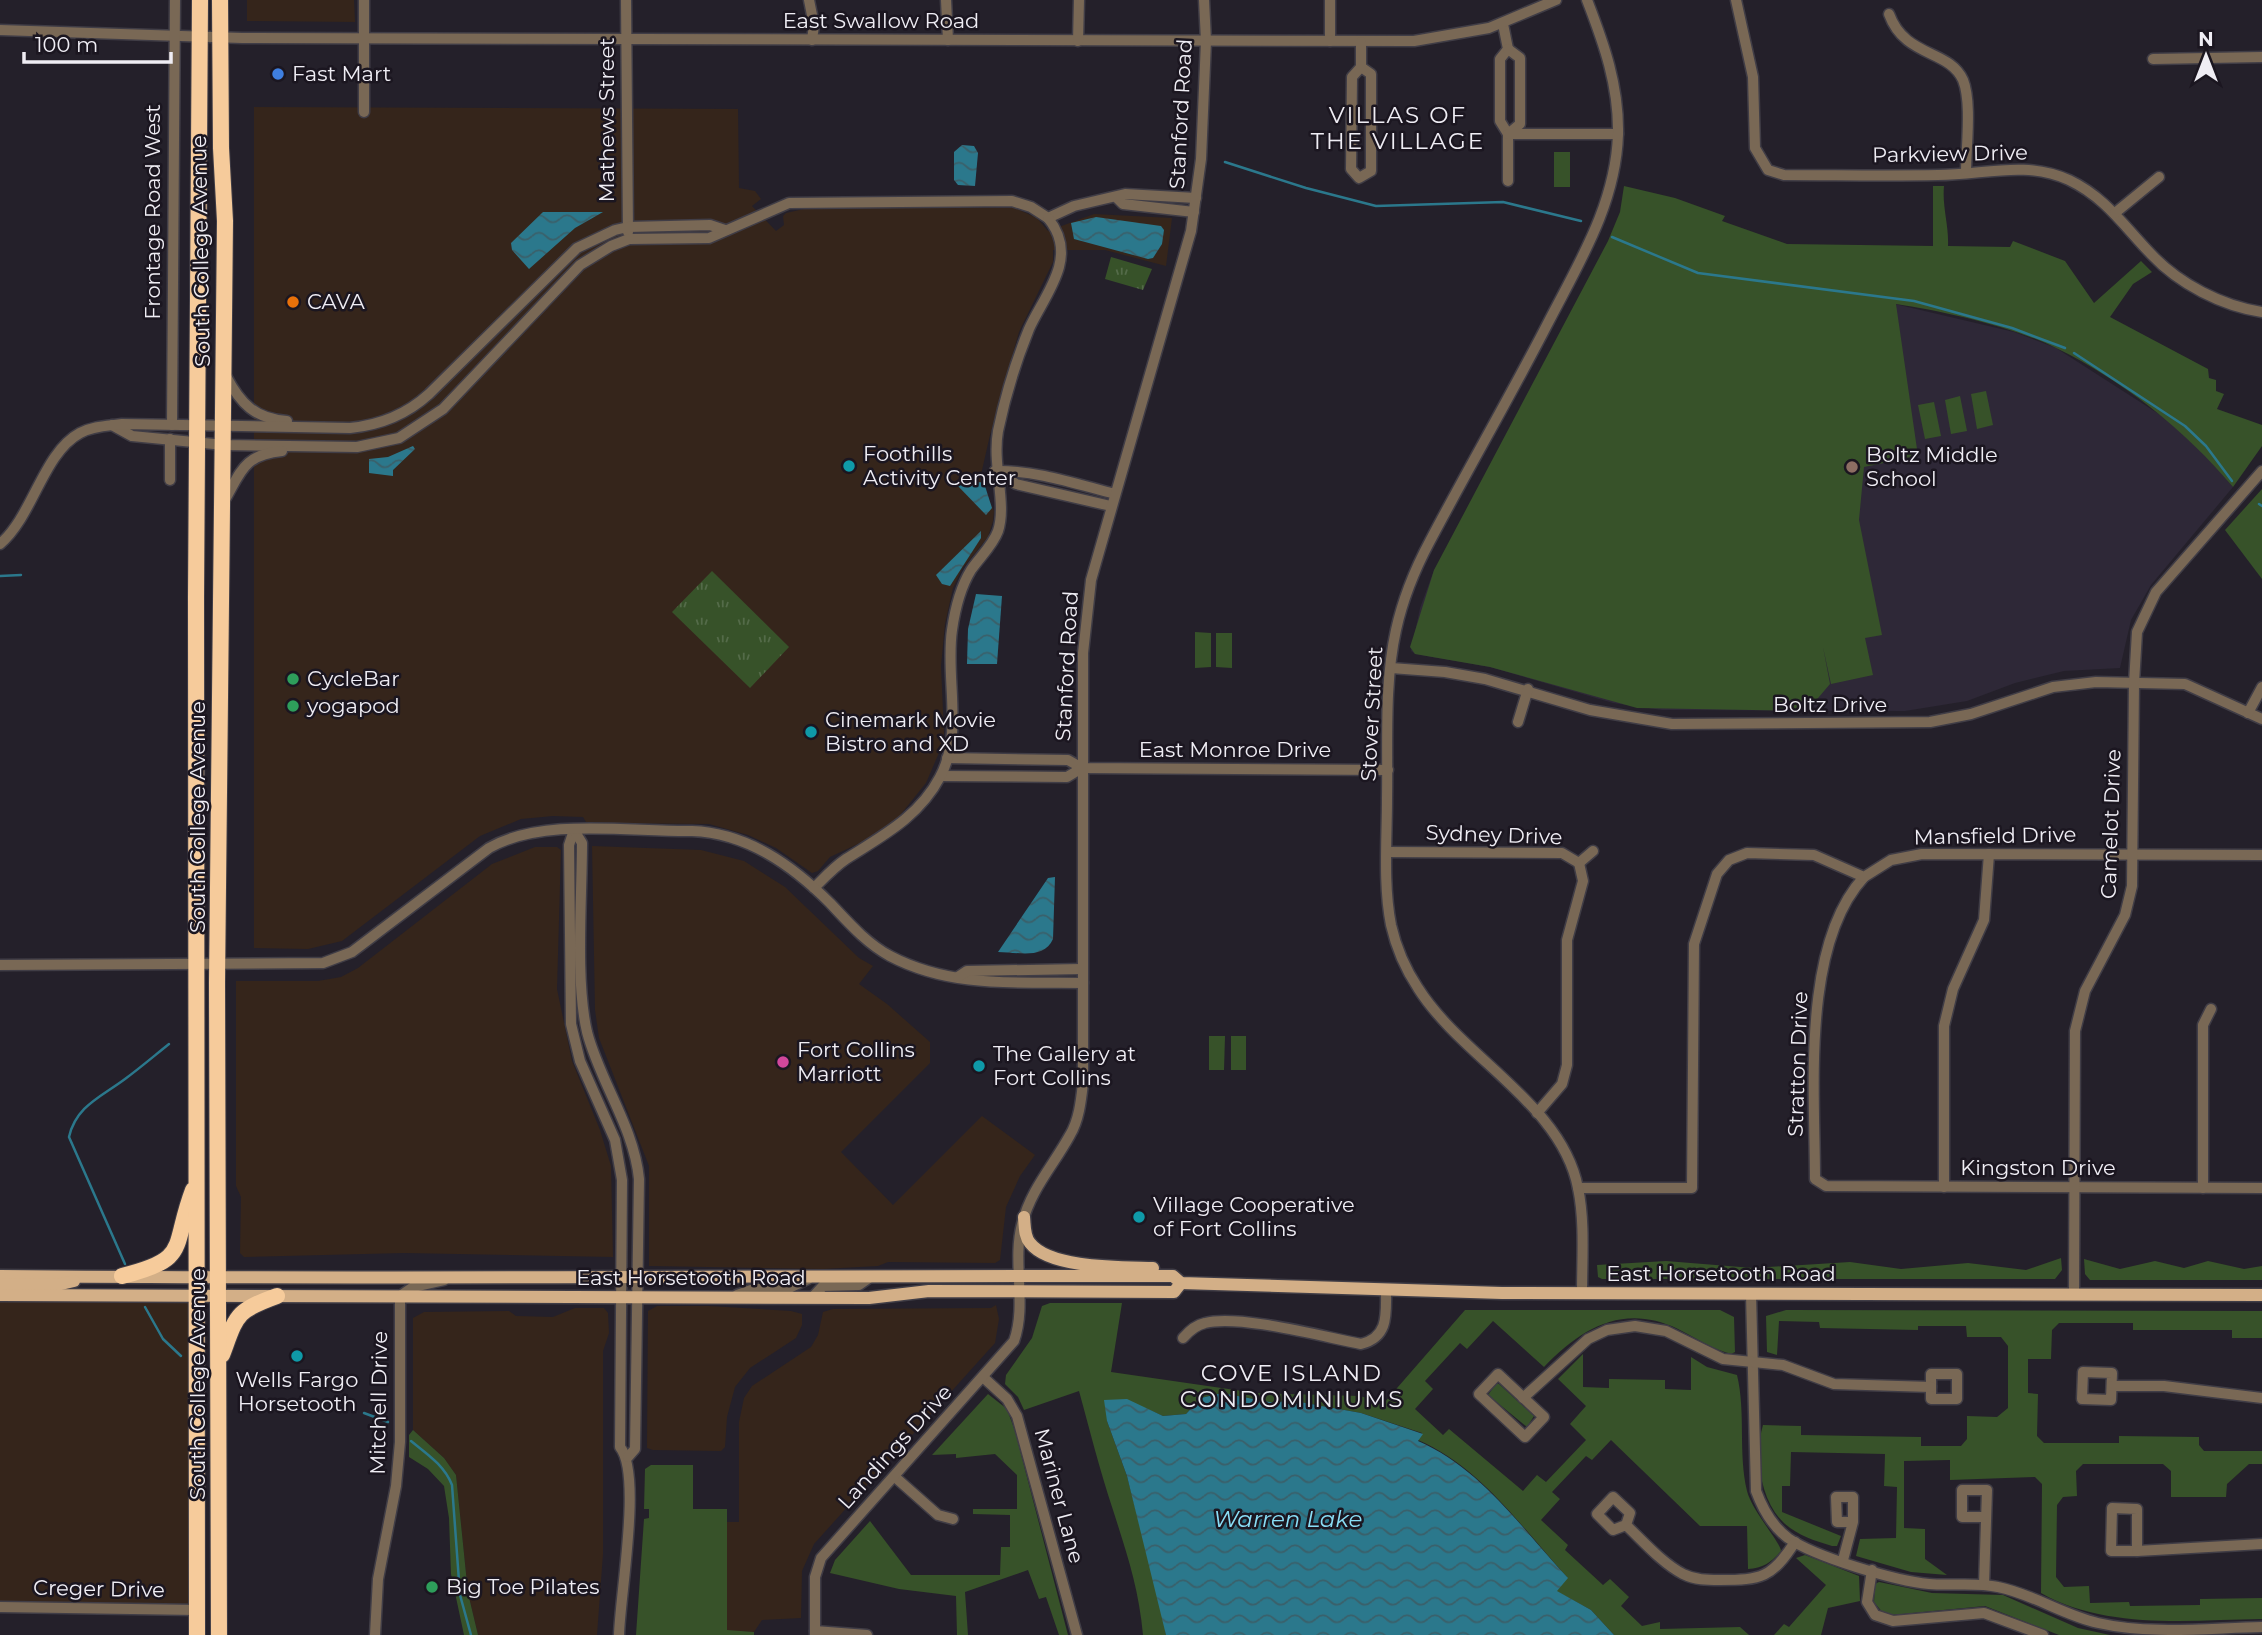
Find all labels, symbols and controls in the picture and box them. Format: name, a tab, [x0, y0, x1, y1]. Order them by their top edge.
street label: East Swallow Road	[783, 8, 979, 33]
scale bar	[24, 21, 172, 65]
north arrow	[2171, 21, 2241, 91]
text: N	[2198, 28, 2214, 51]
text: 100 m	[35, 32, 98, 57]
street label: Mathews Street	[594, 37, 619, 203]
street label: Stanford Road	[1164, 38, 1197, 190]
place label: Fast Mart	[292, 61, 391, 86]
marker: Fast Mart	[270, 66, 286, 82]
district label: VILLAS OF THE VILLAGE	[1311, 101, 1485, 155]
street label: Frontage Road West	[140, 104, 165, 320]
street label: South College Avenue	[186, 135, 215, 367]
street label: Parkview Drive	[1872, 140, 2028, 167]
place label: CAVA	[307, 289, 366, 314]
marker: CAVA	[285, 294, 301, 310]
place label: Foothills Activity Center	[863, 441, 1016, 490]
place label: Boltz Middle School	[1866, 442, 1998, 491]
marker: Foothills Activity Center	[841, 458, 857, 474]
marker: Boltz Middle School	[1844, 459, 1860, 475]
street label: Stanford Road	[1050, 590, 1083, 742]
street label: Stover Street	[1355, 646, 1388, 782]
place label: CycleBar	[307, 666, 400, 691]
marker: CycleBar	[285, 671, 301, 687]
street label: Boltz Drive	[1773, 692, 1887, 717]
place label: yogapod	[306, 693, 400, 718]
marker: yogapod	[285, 698, 301, 714]
street label: South College Avenue	[185, 701, 210, 933]
place label: Cinemark Movie Bistro and XD	[825, 707, 996, 756]
marker: Cinemark Movie Bistro and XD	[803, 724, 819, 740]
street label: East Monroe Drive	[1139, 737, 1331, 762]
street label: Camelot Drive	[2095, 749, 2126, 899]
street label: Sydney Drive	[1425, 820, 1563, 849]
street label: Mansfield Drive	[1913, 822, 2077, 849]
street label: Stratton Drive	[1782, 991, 1813, 1137]
place label: Fort Collins Marriott	[797, 1037, 915, 1086]
place label: The Gallery at Fort Collins	[993, 1041, 1136, 1090]
marker: Fort Collins Marriott	[775, 1054, 791, 1070]
marker: The Gallery at Fort Collins	[971, 1058, 987, 1074]
street label: Kingston Drive	[1960, 1155, 2116, 1180]
place label: Village Cooperative of Fort Collins	[1153, 1192, 1355, 1241]
marker: Village Cooperative of Fort Collins	[1131, 1209, 1147, 1225]
street label: East Horsetooth Road	[1606, 1261, 1836, 1286]
street label: East Horsetooth Road	[576, 1265, 806, 1290]
street label: South College Avenue	[185, 1268, 210, 1500]
street label: Mitchell Drive	[365, 1331, 392, 1475]
marker: Wells Fargo Horsetooth	[289, 1348, 305, 1364]
district label: COVE ISLAND CONDOMINIUMS	[1180, 1359, 1404, 1413]
place label: Wells Fargo Horsetooth	[236, 1367, 358, 1416]
street label: Landings Drive	[832, 1380, 957, 1514]
street label: Mariner Lane	[1029, 1426, 1090, 1566]
water label: Warren Lake	[1214, 1505, 1362, 1533]
place label: Big Toe Pilates	[446, 1574, 599, 1599]
street label: Creger Drive	[33, 1575, 165, 1602]
marker: Big Toe Pilates	[424, 1579, 440, 1595]

